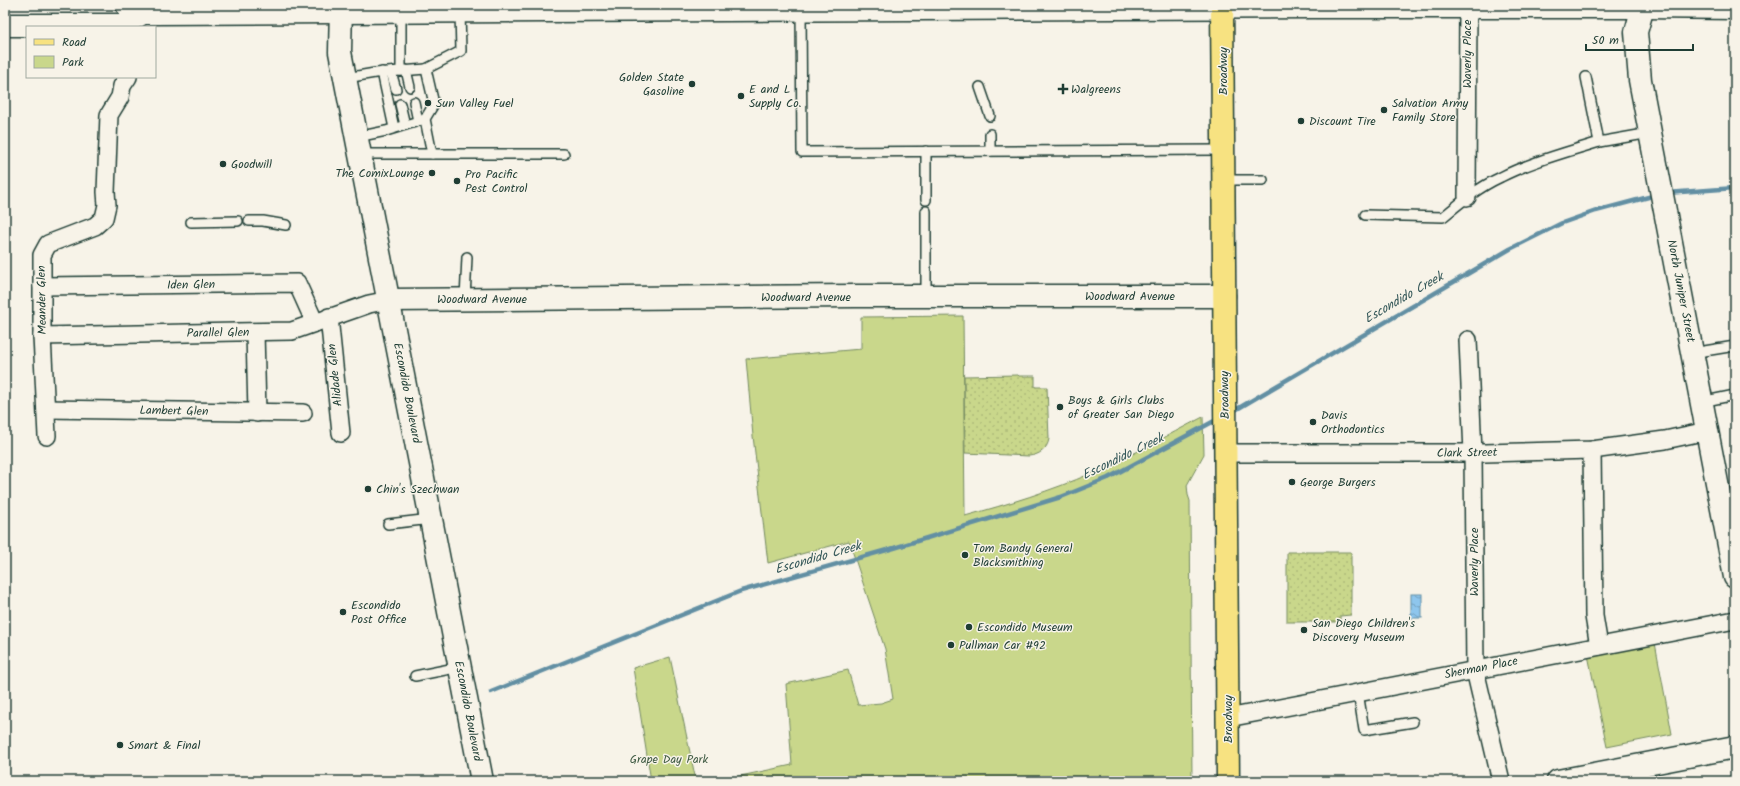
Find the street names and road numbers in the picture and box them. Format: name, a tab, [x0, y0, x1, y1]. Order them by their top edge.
street label: Waverly Place	[1458, 19, 1477, 88]
street label: Broadway	[1214, 47, 1233, 95]
street label: North Juniper Street	[1662, 238, 1700, 344]
street label: Meander Glen	[32, 265, 52, 335]
street label: Iden Glen	[167, 275, 215, 295]
street label: Woodward Avenue	[1085, 287, 1176, 306]
street label: Woodward Avenue	[761, 288, 852, 307]
street label: Woodward Avenue	[437, 290, 528, 309]
street label: Parallel Glen	[186, 323, 250, 343]
street label: Escondido Boulevard	[388, 341, 426, 446]
street label: Alidade Glen	[322, 343, 348, 407]
street label: Broadway	[1215, 370, 1235, 419]
street label: Lambert Glen	[139, 401, 209, 421]
street label: Clark Street	[1437, 443, 1498, 463]
street label: Waverly Place	[1465, 527, 1484, 596]
street label: Sherman Place	[1443, 651, 1520, 684]
street label: Escondido Boulevard	[449, 659, 487, 764]
street label: Broadway	[1219, 695, 1238, 743]

